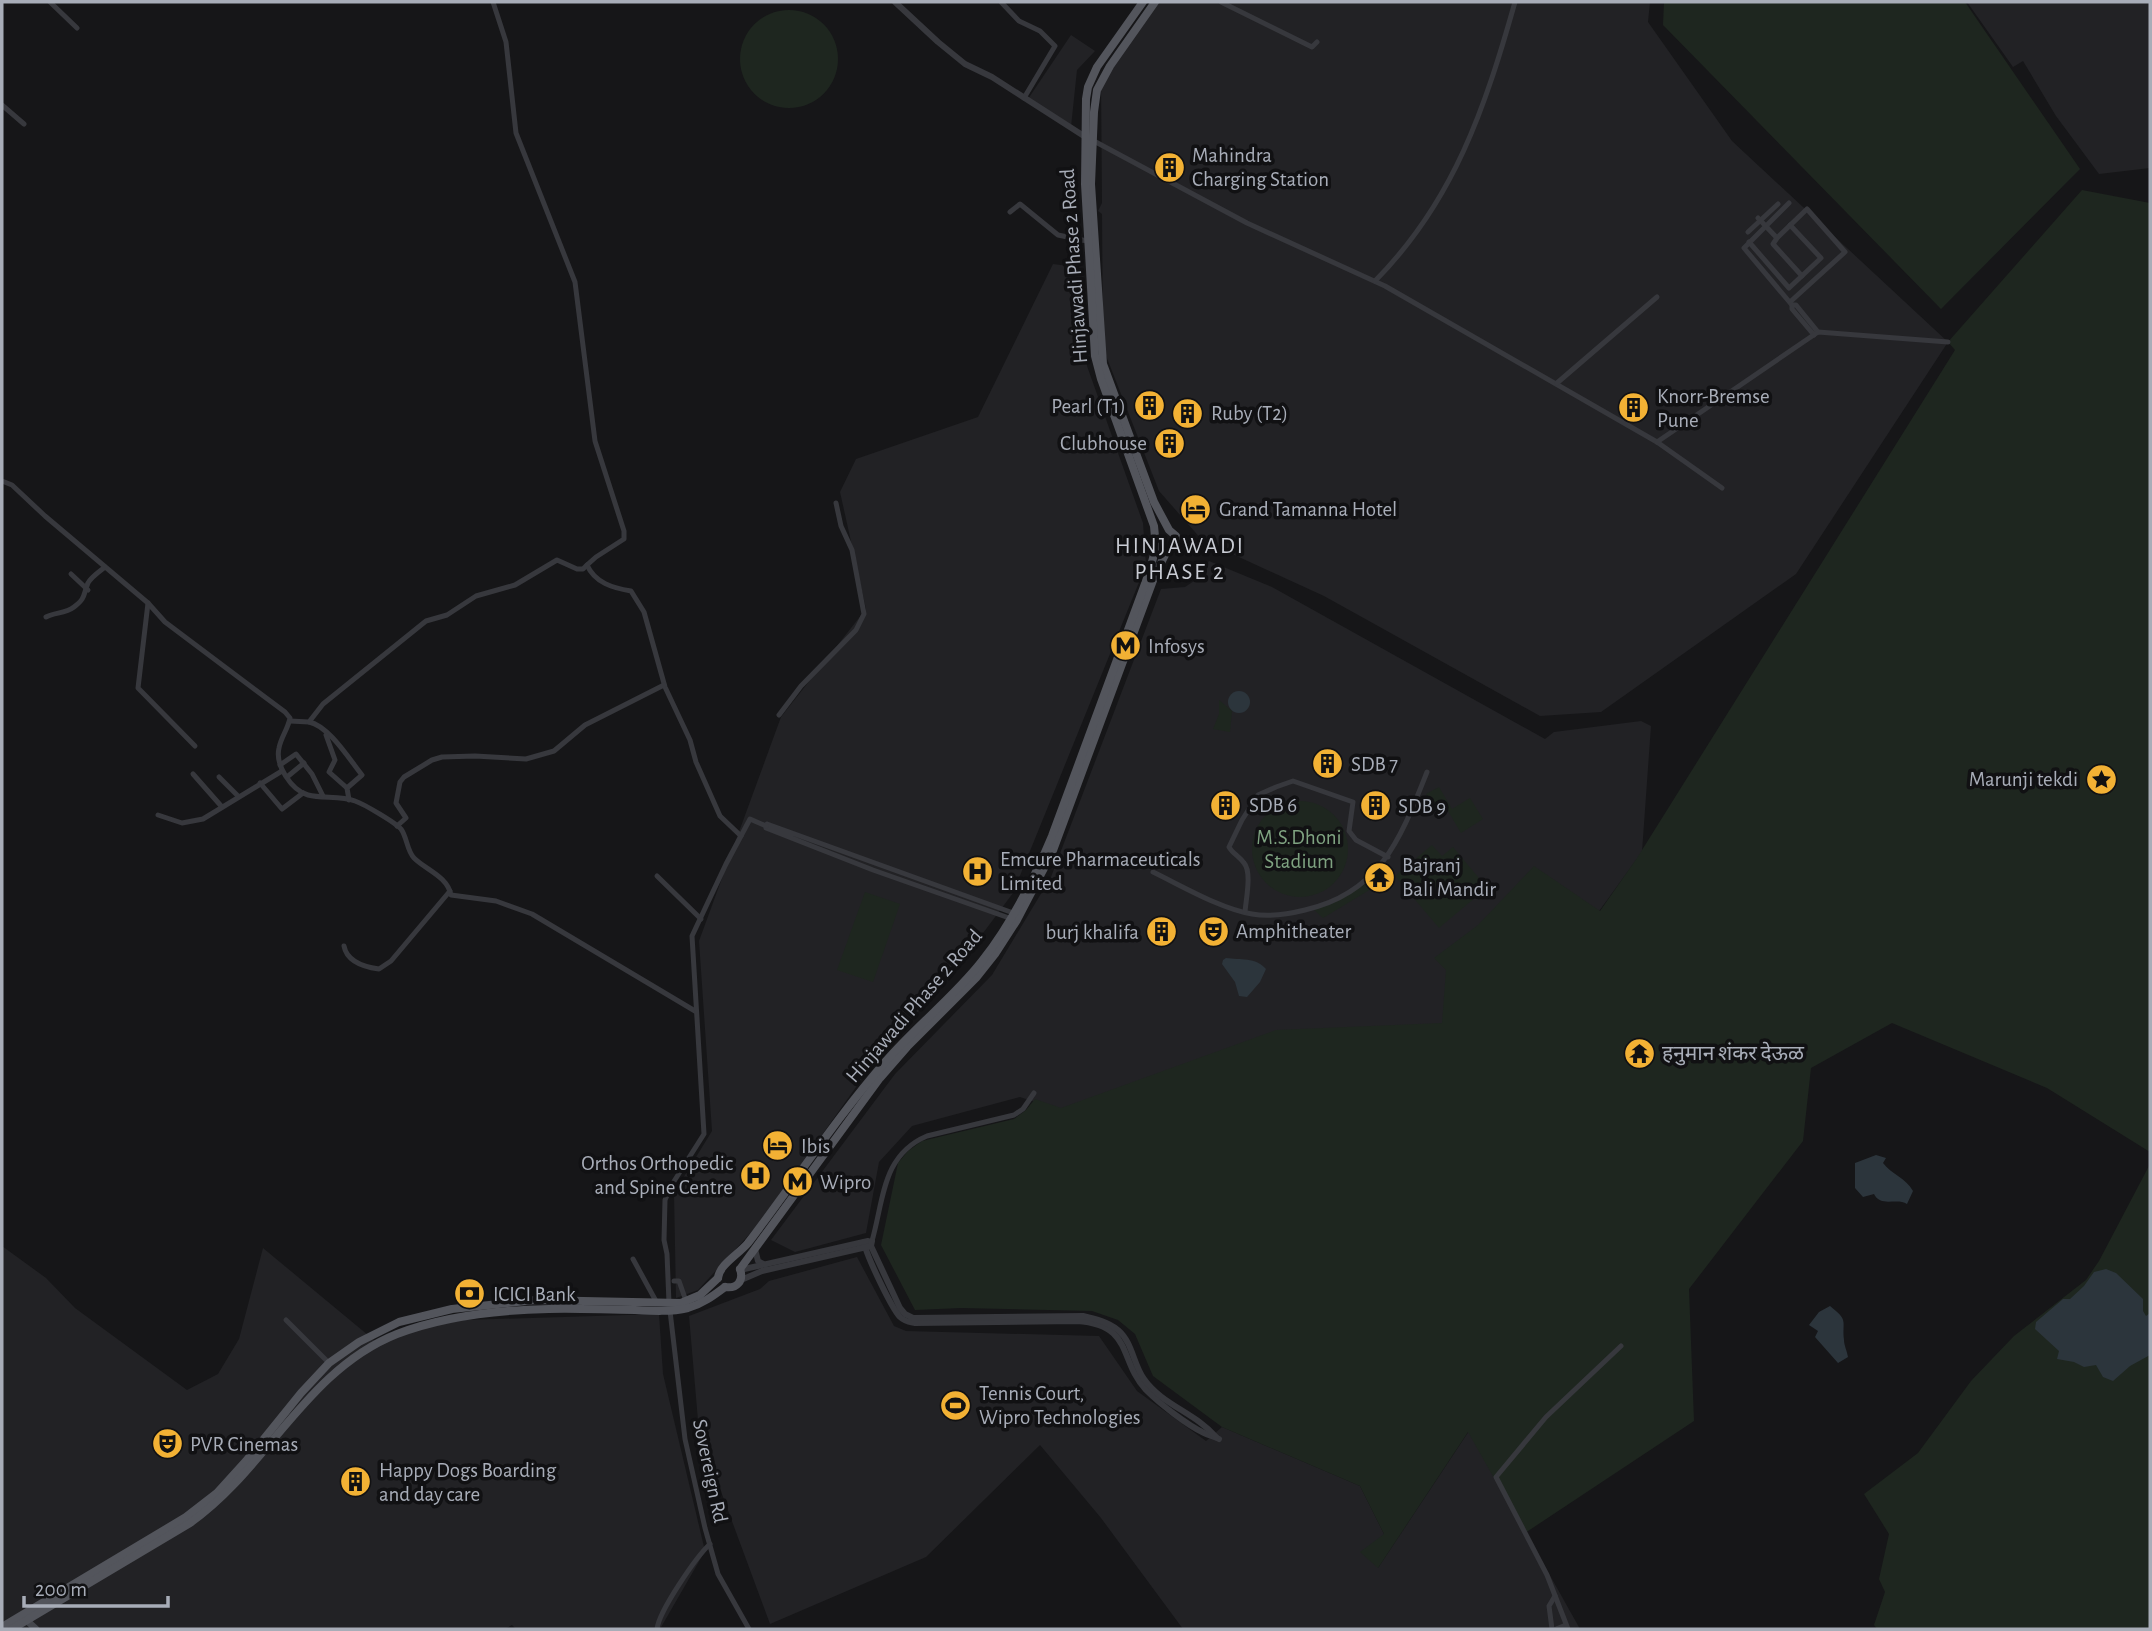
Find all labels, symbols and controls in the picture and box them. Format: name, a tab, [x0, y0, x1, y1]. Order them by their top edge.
place label: Mahindra Charging Station	[1192, 145, 1329, 190]
building icon: Mahindra Charging Station	[1152, 150, 1186, 184]
street label: Hinjawadi Phase 2 Road	[1057, 168, 1091, 364]
place label: Knorr-Bremse Pune	[1657, 386, 1770, 431]
building icon: Pearl (T1)	[1132, 389, 1166, 423]
building icon: Knorr-Bremse Pune	[1617, 391, 1651, 425]
place label: Pearl (T1)	[1051, 396, 1126, 417]
building icon: Ruby (T2)	[1171, 396, 1205, 430]
place label: Ruby (T2)	[1211, 403, 1288, 424]
building icon: Clubhouse	[1153, 426, 1187, 460]
place label: Clubhouse	[1060, 433, 1147, 454]
hotel icon: Grand Tamanna Hotel	[1179, 492, 1213, 526]
place label: Grand Tamanna Hotel	[1219, 499, 1397, 520]
district label: HINJAWADI PHASE 2	[1115, 535, 1245, 584]
metro station icon: Infosys	[1108, 629, 1142, 663]
place label: Infosys	[1148, 636, 1205, 657]
building icon: SDB 7	[1311, 747, 1345, 781]
place label: SDB 7	[1351, 754, 1398, 775]
place icon: Marunji tekdi	[2084, 762, 2118, 796]
place label: Marunji tekdi	[1969, 769, 2078, 790]
building icon: SDB 6	[1209, 788, 1243, 822]
building icon: SDB 9	[1358, 789, 1392, 823]
place label: SDB 6	[1249, 795, 1297, 816]
place label: SDB 9	[1398, 796, 1446, 817]
park label: M.S.Dhoni Stadium	[1256, 827, 1342, 872]
place label: Emcure Pharmaceuticals Limited	[1000, 849, 1201, 894]
hospital icon: Emcure Pharmaceuticals Limited	[960, 854, 994, 888]
place label: Bajranj Bali Mandir	[1402, 855, 1496, 900]
temple icon: Bajranj Bali Mandir	[1362, 860, 1396, 894]
theatre icon: Amphitheater	[1196, 914, 1230, 948]
building icon: burj khalifa	[1145, 915, 1179, 949]
place label: Amphitheater	[1236, 921, 1352, 942]
place label: burj khalifa	[1046, 922, 1139, 943]
street label: Hinjawadi Phase 2 Road	[842, 925, 986, 1087]
temple icon: हनुमान शंकर देऊळ	[1622, 1036, 1656, 1070]
place label: हनुमान शंकर देऊळ	[1662, 1041, 1805, 1066]
hotel icon: Ibis	[761, 1129, 795, 1163]
place label: Ibis	[801, 1136, 830, 1157]
place label: Orthos Orthopedic and Spine Centre	[581, 1153, 733, 1198]
hospital icon: Orthos Orthopedic and Spine Centre	[739, 1158, 773, 1192]
metro station icon: Wipro	[780, 1165, 814, 1199]
place label: Wipro	[820, 1172, 871, 1193]
bank icon: ICICI Bank	[453, 1277, 487, 1311]
place label: ICICI Bank	[493, 1284, 576, 1305]
place label: Tennis Court, Wipro Technologies	[979, 1383, 1141, 1428]
sports icon: Tennis Court, Wipro Technologies	[939, 1388, 973, 1422]
street label: Sovereign Rd	[689, 1417, 731, 1525]
theatre icon: PVR Cinemas	[150, 1427, 184, 1461]
place label: PVR Cinemas	[190, 1434, 298, 1455]
place label: Happy Dogs Boarding and day care	[379, 1460, 557, 1505]
building icon: Happy Dogs Boarding and day care	[339, 1465, 373, 1499]
scale bar	[24, 1564, 168, 1608]
text: 200 m	[35, 1579, 87, 1600]

